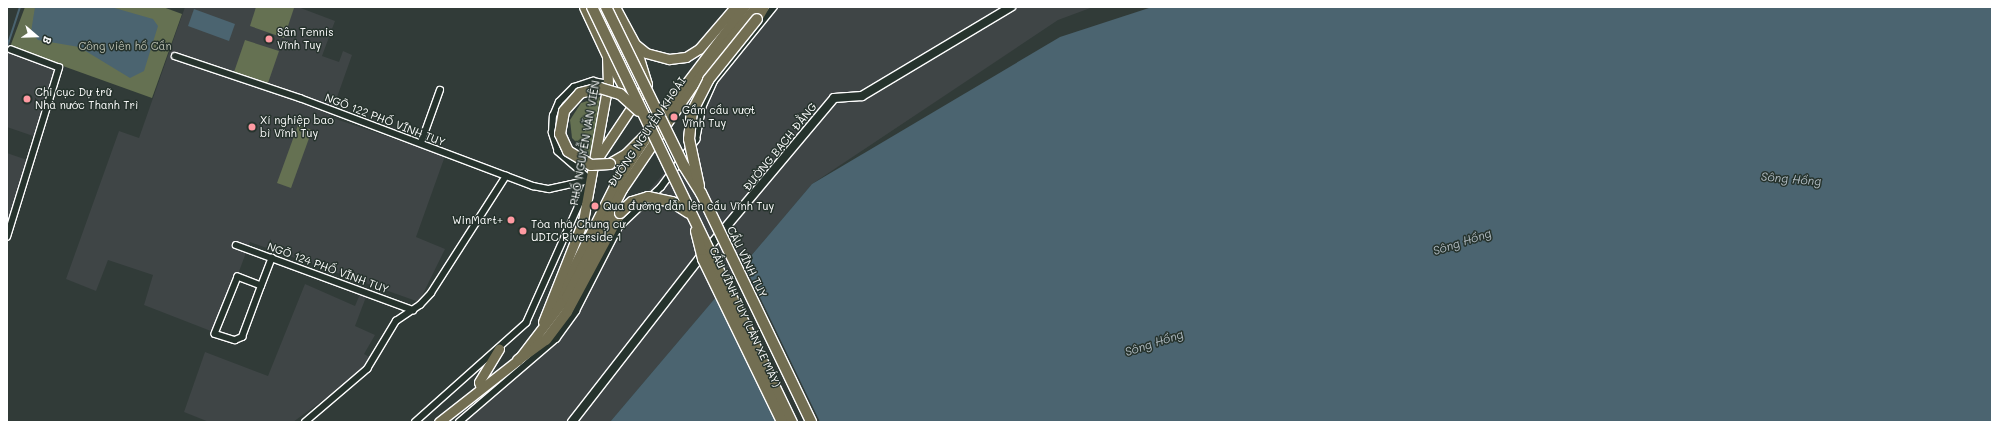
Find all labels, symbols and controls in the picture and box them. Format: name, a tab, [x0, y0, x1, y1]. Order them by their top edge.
north arrow	[16, 16, 56, 56]
place label: Sân Tennis Vĩnh Tuy	[277, 26, 333, 52]
text: B	[39, 34, 56, 46]
marker: Sân Tennis Vĩnh Tuy	[264, 34, 274, 44]
park label: Công viên hồ Cần	[78, 39, 172, 53]
street label: ĐƯỜNG NGUYỄN KHOÁI	[605, 75, 689, 189]
street label: PHỐ NGUYỄN VĂN VIÊN	[568, 80, 602, 206]
place label: Chi cục Dự trữ Nhà nước Thanh Trì	[35, 86, 138, 112]
street label: NGÕ 122 PHỐ VĨNH TUY	[323, 91, 447, 149]
marker: Chi cục Dự trữ Nhà nước Thanh Trì	[22, 94, 32, 104]
street label: ĐƯỜNG BẠCH ĐẰNG	[740, 100, 820, 194]
place label: Gầm cầu vượt Vĩnh Tuy	[682, 104, 755, 130]
marker: Gầm cầu vượt Vĩnh Tuy	[669, 112, 679, 122]
place label: Xí nghiệp bao bì Vĩnh Tuy	[260, 114, 334, 140]
marker: Xí nghiệp bao bì Vĩnh Tuy	[247, 122, 257, 132]
water label: Sông Hồng	[1760, 169, 1822, 189]
place label: Qua đường dẫn lên cầu Vĩnh Tuy	[603, 199, 774, 213]
marker: Qua đường dẫn lên cầu Vĩnh Tuy	[590, 201, 600, 211]
place label: WinMart+	[452, 213, 503, 227]
marker: WinMart+	[506, 215, 516, 225]
place label: Tòa nhà Chung cư UDIC Riverside 1	[531, 218, 625, 244]
street label: CẦU VĨNH TUY	[724, 224, 770, 300]
marker: Tòa nhà Chung cư UDIC Riverside 1	[518, 226, 528, 236]
water label: Sông Hồng	[1431, 226, 1493, 258]
street label: NGÕ 124 PHỐ VĨNH TUY	[265, 240, 391, 296]
street label: CẦU VĨNH TUY (LÀN XE MÁY)	[707, 245, 783, 389]
water label: Sông Hồng	[1123, 327, 1185, 359]

